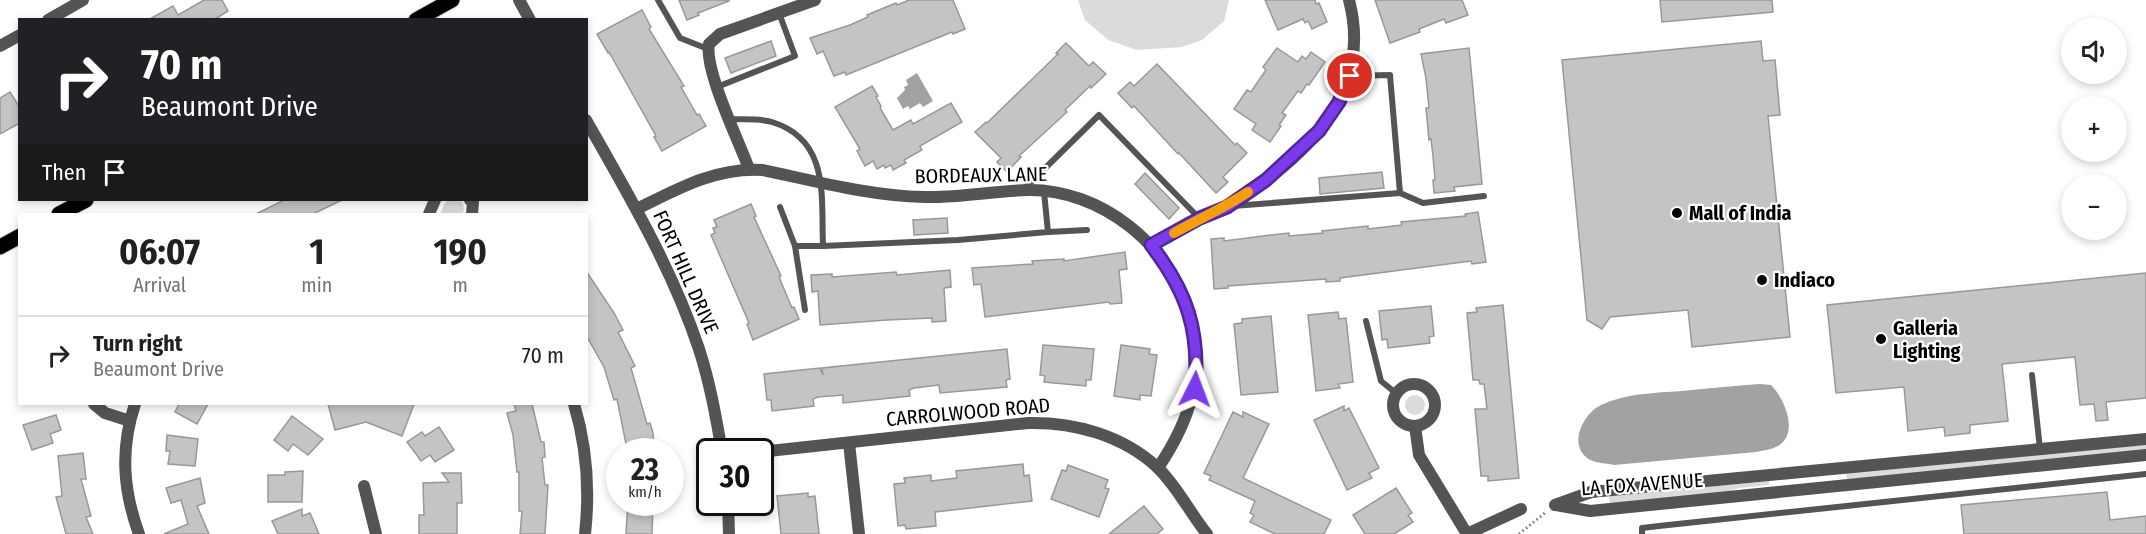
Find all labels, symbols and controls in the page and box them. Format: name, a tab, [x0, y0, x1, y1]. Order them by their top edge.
map controls	[2061, 18, 2127, 240]
button: sound	[2061, 18, 2127, 84]
text: 70 m	[141, 40, 222, 90]
icon: right	[42, 42, 120, 120]
pin	[1324, 50, 1375, 101]
icon: arrive	[1333, 59, 1366, 92]
text: Beaumont Drive	[141, 91, 318, 123]
button: +	[2061, 96, 2127, 162]
icon: arrive	[98, 156, 131, 189]
text: Then	[42, 159, 86, 186]
street label: BORDEAUX LANE	[914, 162, 1048, 188]
button: −	[2061, 174, 2127, 240]
place label: Mall of India	[1689, 201, 1792, 225]
marker: Mall of India	[1670, 206, 1684, 220]
street label: FORT HILL DRIVE	[648, 207, 724, 337]
text: 06:07	[119, 230, 200, 274]
text: 1	[309, 230, 324, 274]
text: 190	[433, 230, 487, 274]
place label: Indiaco	[1774, 268, 1835, 292]
text: Arrival	[133, 273, 186, 297]
text: min	[301, 273, 332, 297]
text: m	[452, 273, 468, 297]
marker: Indiaco	[1755, 273, 1769, 287]
place label: Galleria Lighting	[1893, 316, 1961, 363]
text: Turn right	[93, 330, 182, 357]
marker: Galleria Lighting	[1874, 332, 1888, 346]
icon: right	[42, 339, 75, 372]
text: 70 m	[522, 342, 564, 369]
text: Beaumont Drive	[93, 357, 224, 381]
position arrow	[1163, 357, 1227, 421]
street label: CARROLWOOD ROAD	[885, 393, 1051, 431]
speed limit sign: 30	[696, 438, 774, 516]
text: 23	[631, 452, 659, 488]
street label: LA FOX AVENUE	[1580, 468, 1704, 500]
text: km/h	[628, 483, 662, 501]

